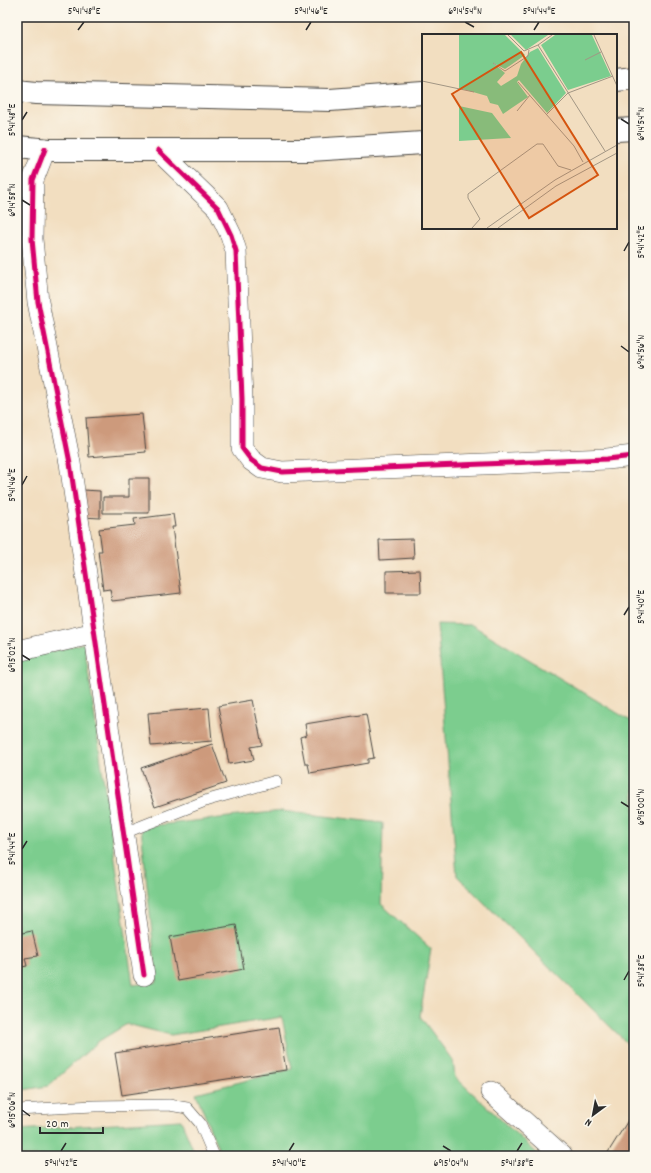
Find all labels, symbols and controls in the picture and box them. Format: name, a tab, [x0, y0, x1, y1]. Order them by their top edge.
text: 5°41'48"E	[68, 5, 101, 19]
text: 5°41'46"E	[294, 5, 328, 19]
text: 6°14'54"N	[448, 5, 482, 19]
text: 5°41'44"E	[523, 5, 556, 19]
inset map	[422, 34, 617, 229]
text: 5°41'48"E	[6, 103, 20, 136]
text: 6°14'54"N	[635, 107, 649, 141]
text: 6°14'58"N	[6, 183, 20, 217]
text: 5°41'42"E	[635, 225, 649, 258]
text: 6°14'56"N	[635, 335, 649, 369]
text: 5°41'46"E	[6, 468, 20, 502]
text: 5°41'40"E	[635, 590, 649, 624]
text: 6°15'02"N	[6, 637, 20, 673]
text: 6°15'00"N	[635, 789, 649, 825]
text: 5°41'44"E	[6, 832, 20, 865]
text: 5°41'38"E	[635, 954, 649, 987]
text: 6°15'06"N	[6, 1092, 20, 1128]
north arrow	[573, 1095, 613, 1135]
scale bar	[40, 1109, 103, 1135]
text: N	[582, 1113, 595, 1130]
text: 20 m	[46, 1116, 69, 1133]
text: 5°41'42"E	[45, 1157, 78, 1171]
text: 5°41'40"E	[272, 1157, 306, 1171]
text: 6°15'04"N	[434, 1157, 469, 1171]
text: 5°41'38"E	[501, 1157, 534, 1171]

